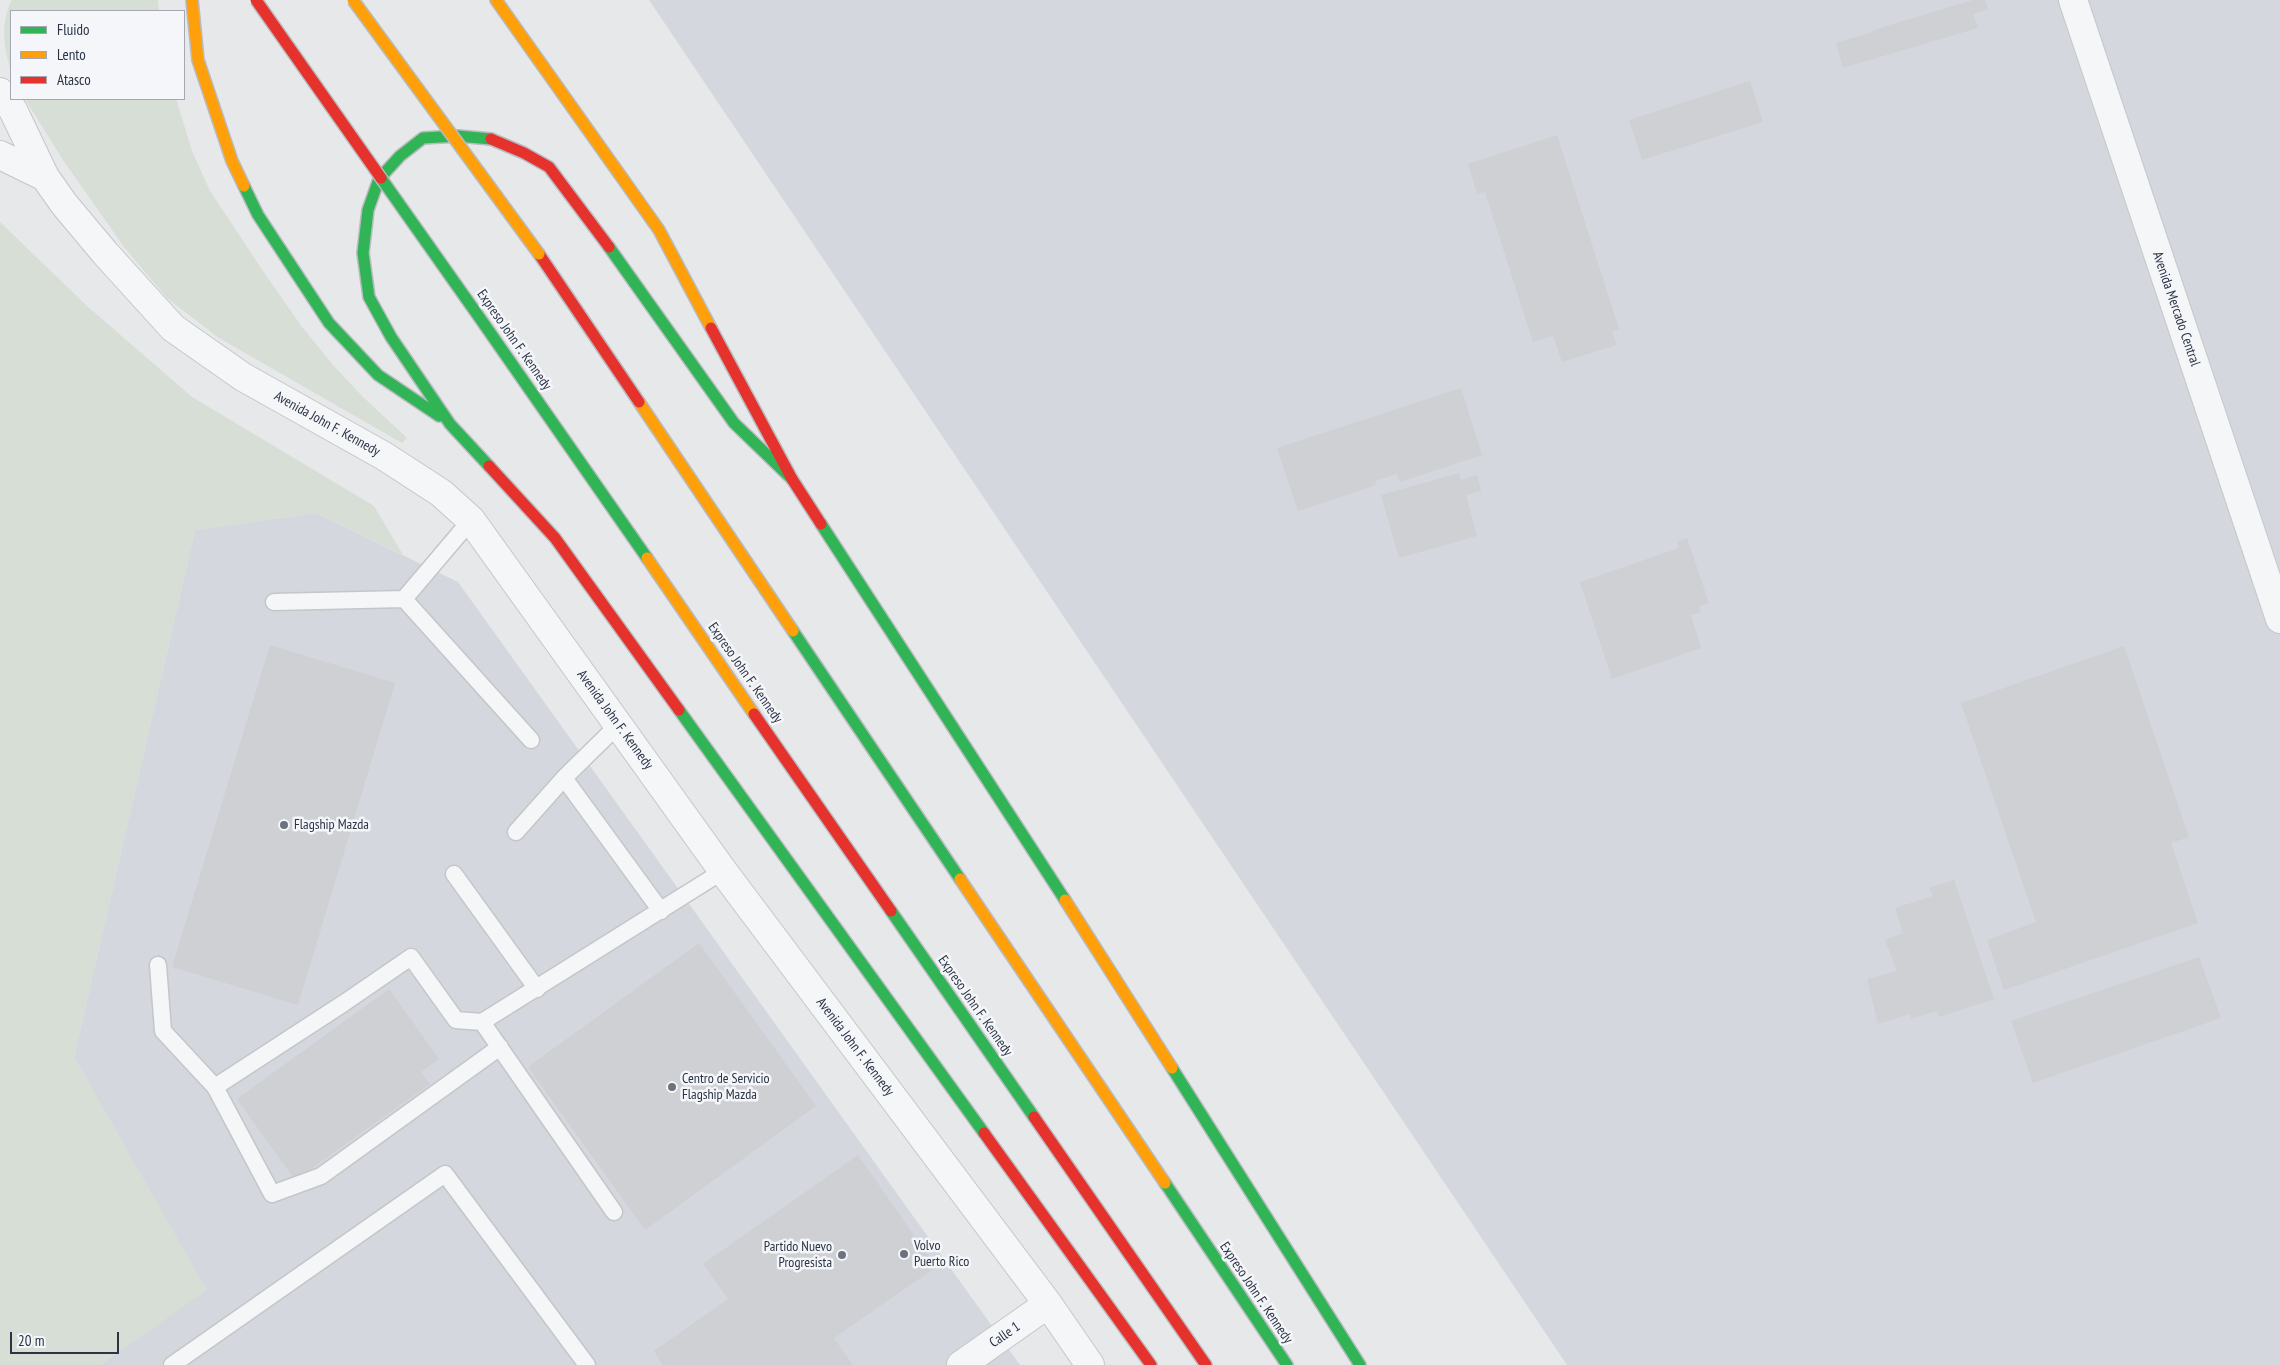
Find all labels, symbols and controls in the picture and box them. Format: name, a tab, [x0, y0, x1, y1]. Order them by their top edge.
legend	[10, 10, 185, 100]
text: Fluido	[57, 20, 89, 39]
text: Lento	[57, 45, 86, 64]
text: Atasco	[57, 70, 91, 89]
street label: Avenida Mercado Central	[2149, 250, 2203, 368]
street label: Expreso John F. Kennedy	[473, 287, 555, 393]
street label: Avenida John F. Kennedy	[271, 388, 383, 460]
street label: Expreso John F. Kennedy	[704, 620, 786, 726]
street label: Avenida John F. Kennedy	[573, 667, 657, 773]
place label: Flagship Mazda	[294, 817, 369, 833]
marker: Flagship Mazda	[278, 819, 290, 831]
street label: Expreso John F. Kennedy	[934, 953, 1016, 1059]
street label: Avenida John F. Kennedy	[813, 995, 897, 1099]
place label: Centro de Servicio Flagship Mazda	[682, 1071, 770, 1104]
marker: Centro de Servicio Flagship Mazda	[666, 1081, 678, 1093]
place label: Volvo Puerto Rico	[914, 1238, 969, 1270]
place label: Partido Nuevo Progresista	[764, 1239, 832, 1272]
street label: Expreso John F. Kennedy	[1216, 1239, 1296, 1347]
marker: Volvo Puerto Rico	[898, 1248, 910, 1260]
marker: Partido Nuevo Progresista	[836, 1249, 848, 1261]
street label: Calle 1	[987, 1319, 1023, 1351]
scale bar	[12, 1322, 121, 1354]
text: 20 m	[18, 1331, 44, 1350]

